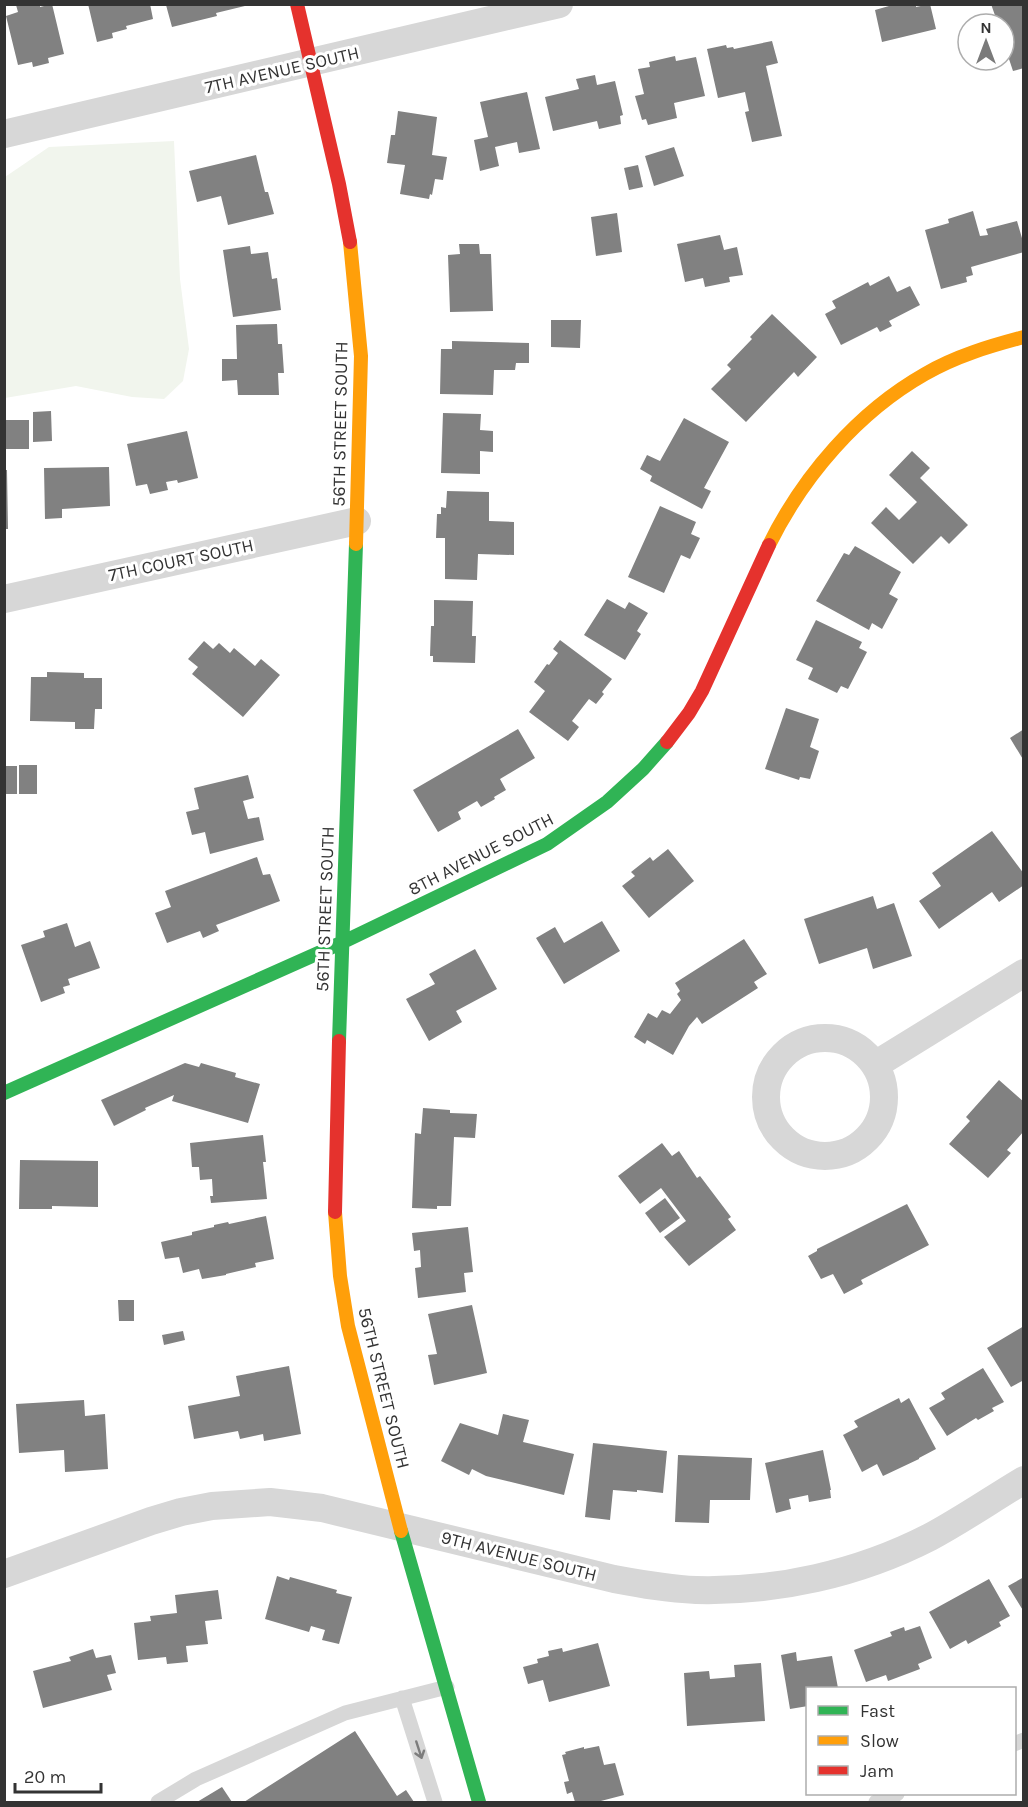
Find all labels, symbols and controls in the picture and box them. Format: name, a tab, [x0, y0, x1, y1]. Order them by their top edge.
north arrow	[956, 12, 1016, 72]
text: N	[980, 18, 992, 37]
street label: 7TH AVENUE SOUTH	[203, 42, 361, 98]
street label: 56TH STREET SOUTH	[328, 341, 352, 507]
street label: 7TH COURT SOUTH	[106, 534, 256, 586]
street label: 8TH AVENUE SOUTH	[405, 808, 557, 900]
street label: 56TH STREET SOUTH	[311, 826, 339, 992]
street label: 56TH STREET SOUTH	[353, 1305, 415, 1471]
street label: 9TH AVENUE SOUTH	[439, 1526, 599, 1586]
legend	[806, 1687, 1016, 1795]
text: Fast	[860, 1700, 895, 1722]
text: Slow	[860, 1730, 899, 1752]
one-way arrow	[414, 1740, 425, 1759]
scale bar	[15, 1756, 100, 1794]
text: Jam	[860, 1760, 894, 1782]
text: 20 m	[24, 1766, 66, 1788]

